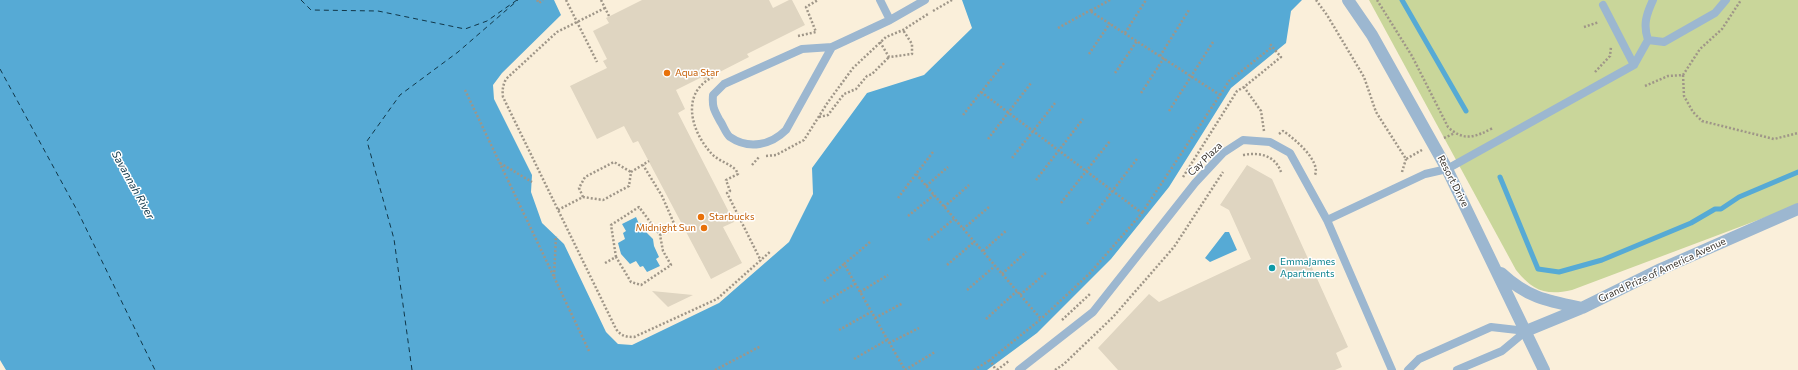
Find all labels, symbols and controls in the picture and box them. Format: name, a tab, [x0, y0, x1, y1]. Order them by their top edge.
place label: Aqua Star	[675, 67, 719, 79]
marker: Aqua Star	[662, 68, 672, 78]
street label: Cay Plaza	[1185, 140, 1225, 178]
water label: Savannah River	[109, 149, 157, 221]
street label: Resort Drive	[1435, 153, 1471, 209]
place label: Starbucks	[709, 211, 755, 223]
marker: Starbucks	[696, 212, 706, 222]
place label: Midnight Sun	[635, 222, 696, 234]
marker: Midnight Sun	[699, 223, 709, 233]
street label: Grand Prize of America Avenue	[1596, 235, 1728, 305]
place label: EmmaJames Apartments	[1280, 256, 1335, 280]
marker: EmmaJames Apartments	[1267, 263, 1277, 273]

